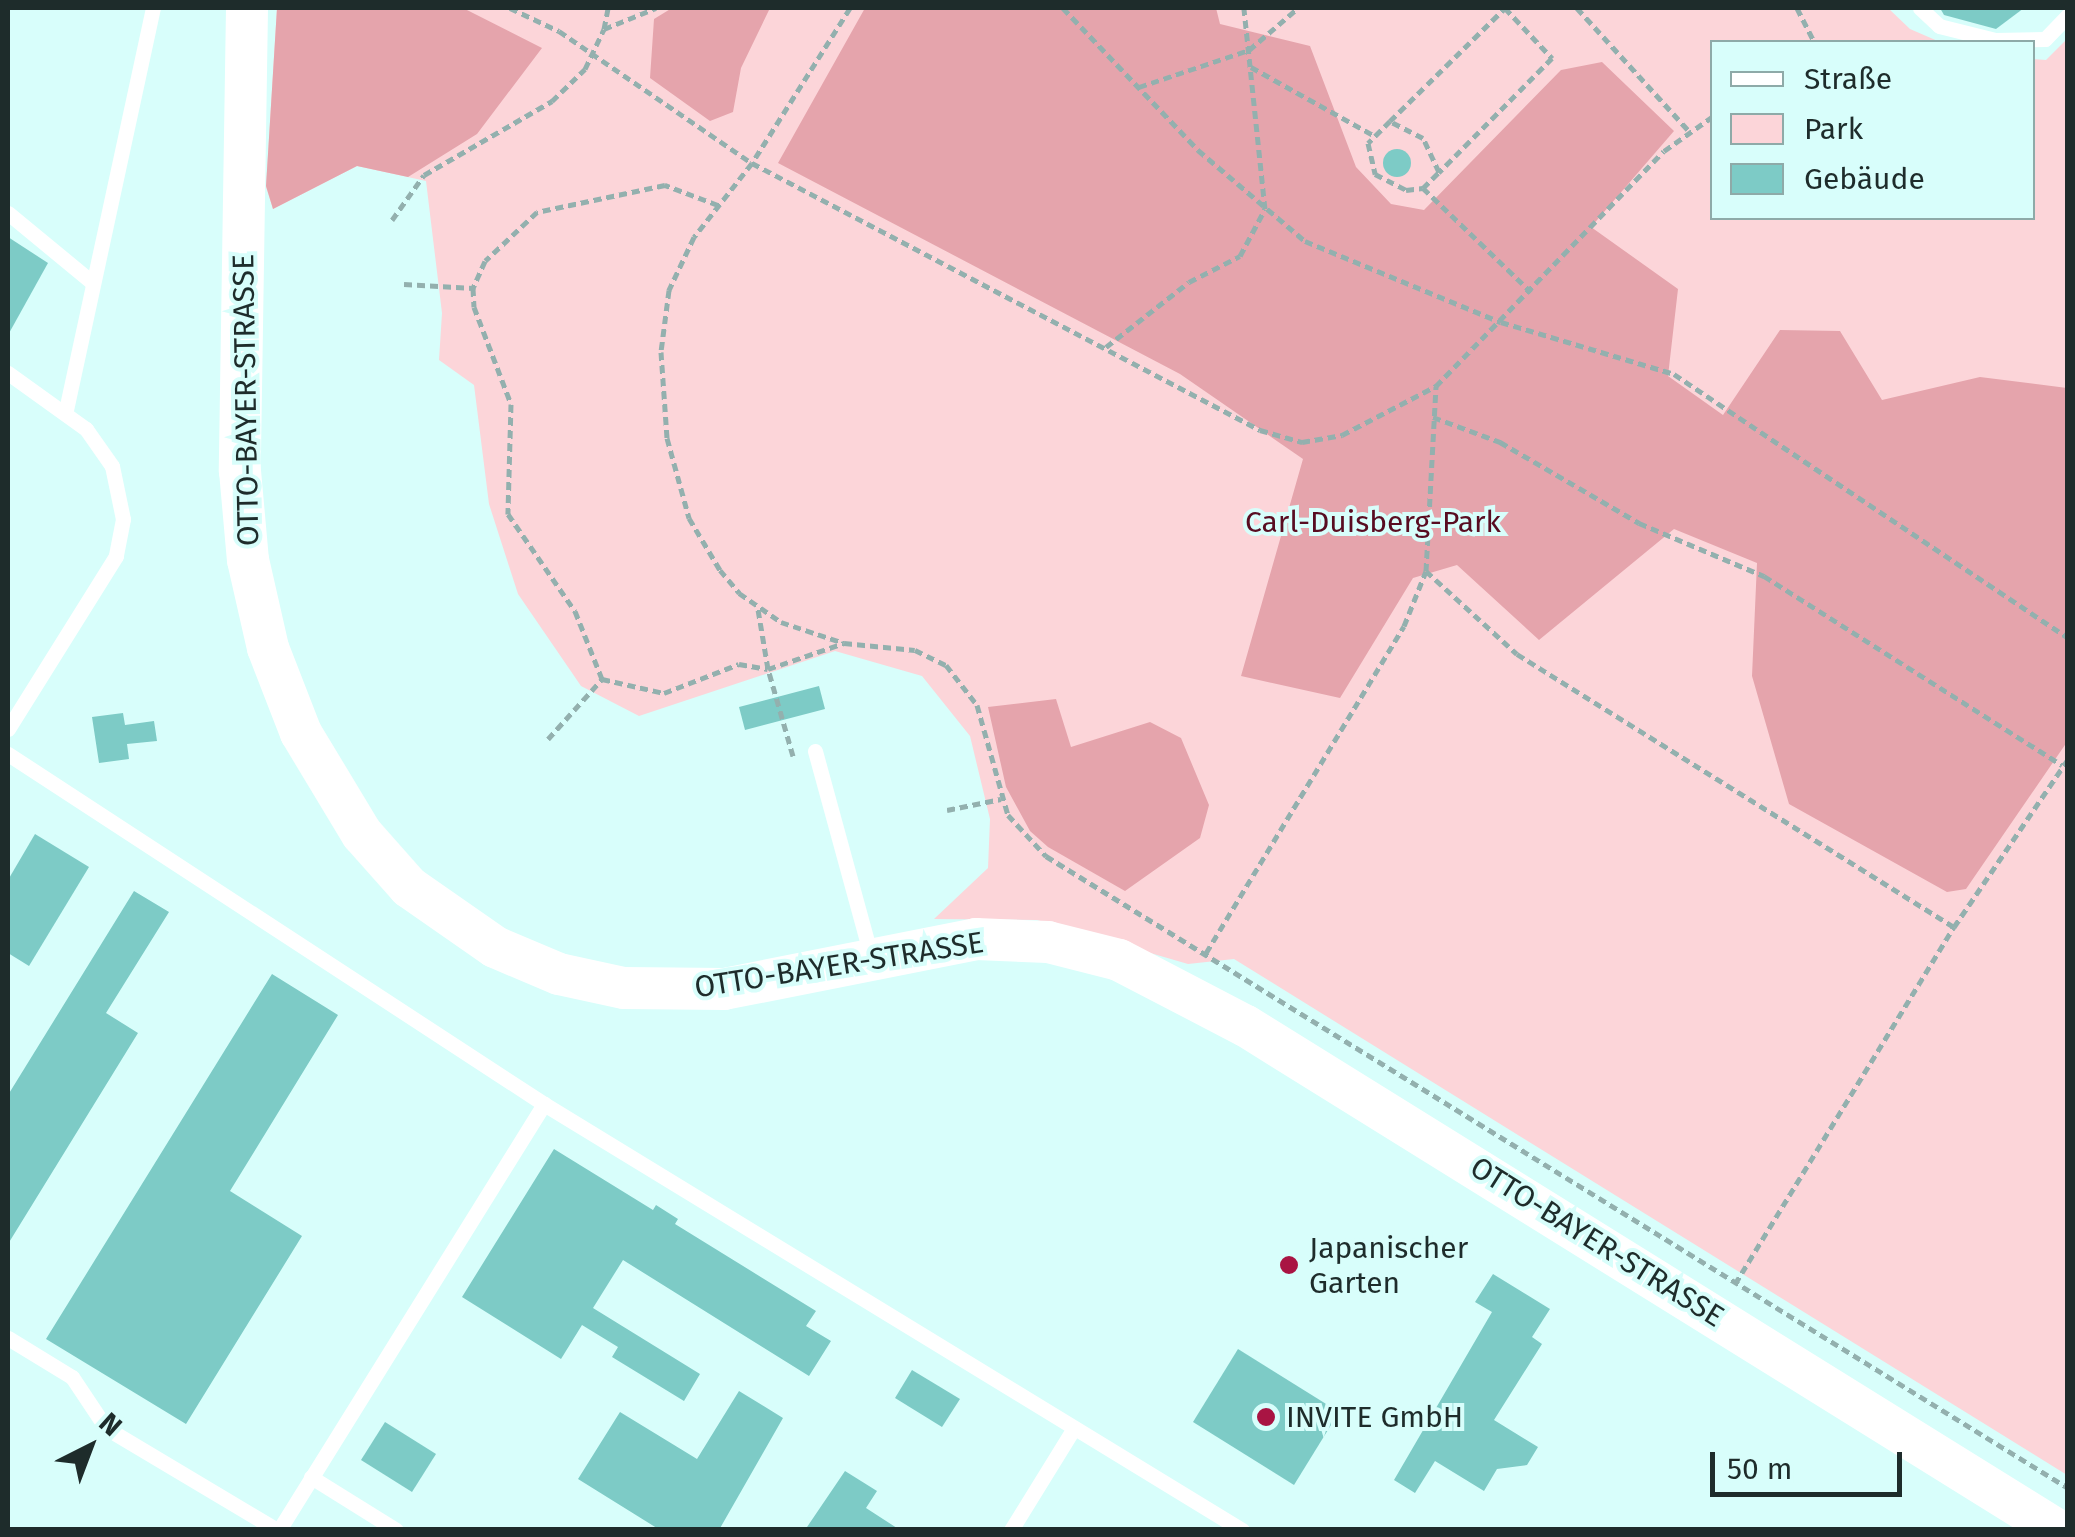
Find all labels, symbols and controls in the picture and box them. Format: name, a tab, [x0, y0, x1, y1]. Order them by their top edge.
legend	[1710, 40, 2035, 220]
text: Straße	[1804, 61, 1892, 97]
text: Park	[1804, 111, 1863, 147]
text: Gebäude	[1804, 161, 1925, 197]
street label: OTTO-BAYER-STRASSE	[225, 254, 267, 546]
park label: Carl-Duisberg-Park	[1245, 504, 1501, 540]
street label: OTTO-BAYER-STRASSE	[692, 924, 986, 1006]
street label: OTTO-BAYER-STRASSE	[1464, 1149, 1730, 1335]
place label: Japanischer Garten	[1309, 1230, 1468, 1300]
marker: Japanischer Garten	[1278, 1254, 1300, 1276]
north arrow	[40, 1397, 140, 1497]
place label: INVITE GmbH	[1286, 1399, 1463, 1435]
text: N	[92, 1406, 128, 1443]
marker: INVITE GmbH	[1255, 1406, 1277, 1428]
scale bar	[1715, 1432, 1908, 1494]
text: 50 m	[1727, 1451, 1792, 1487]

